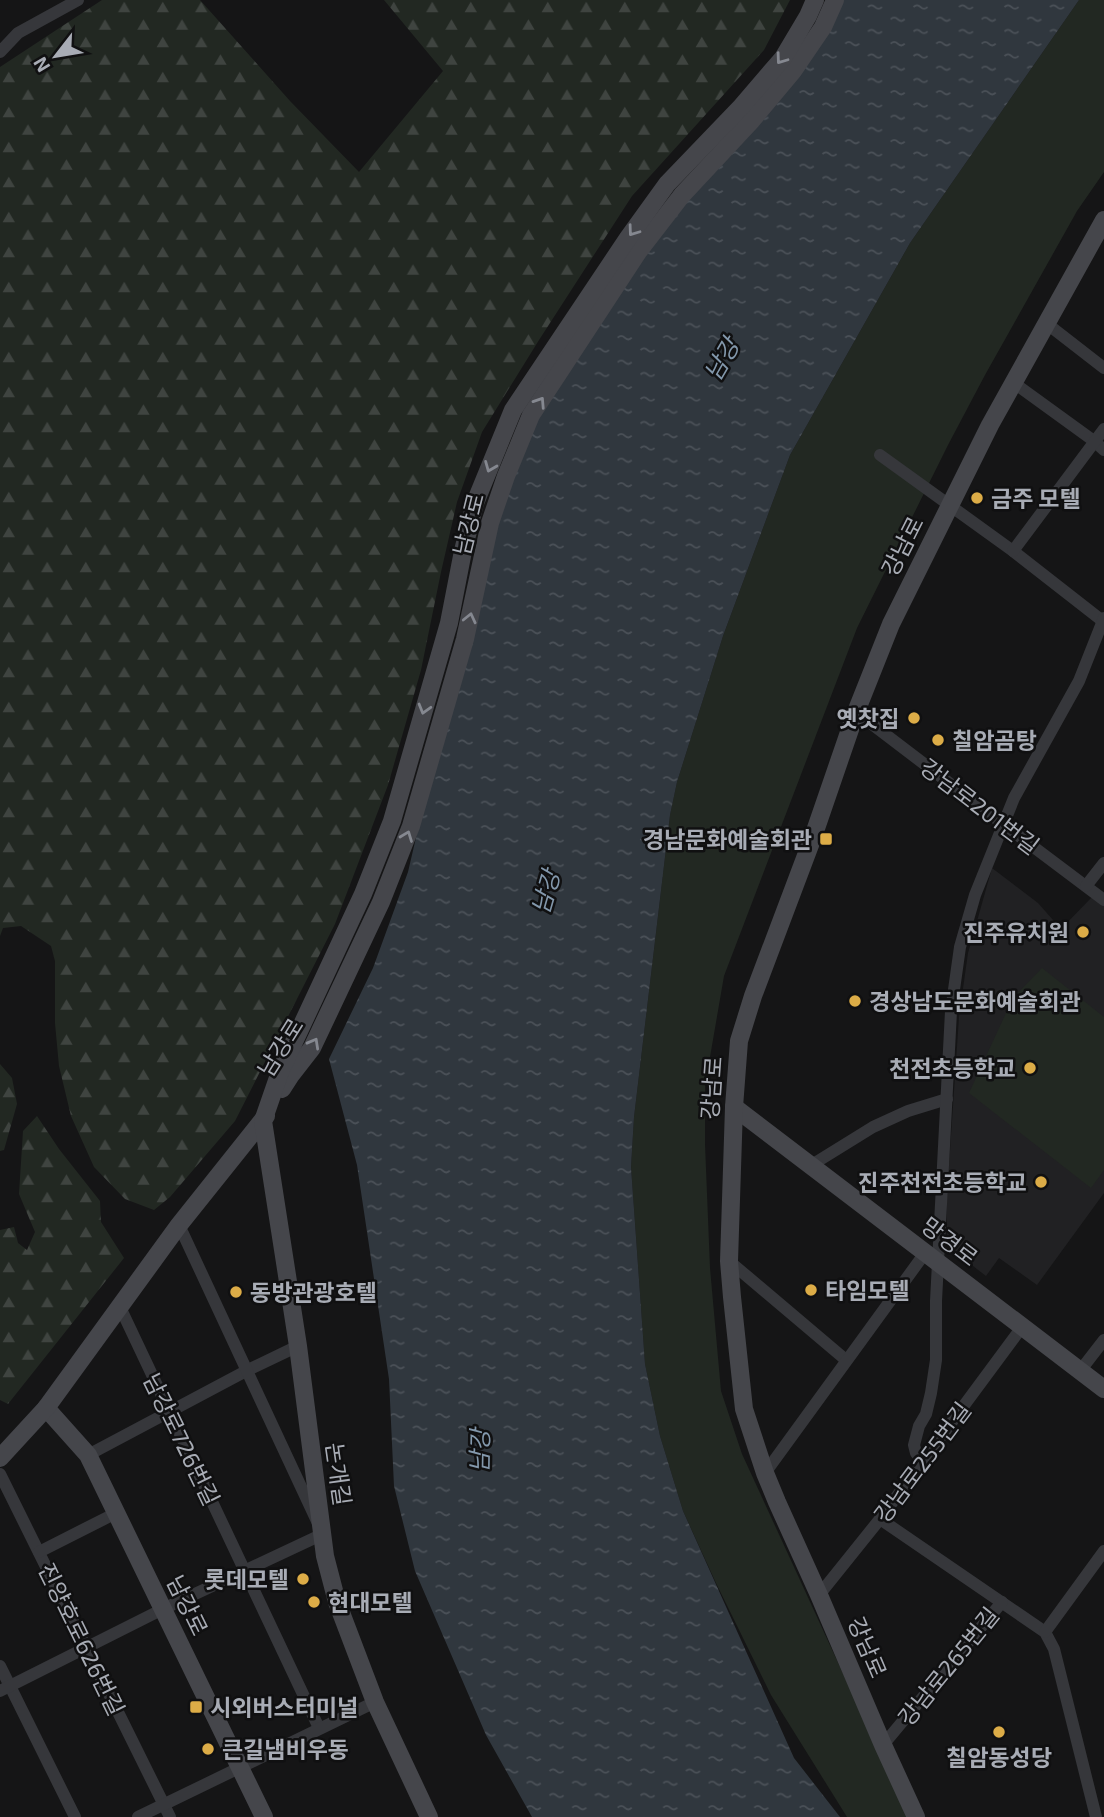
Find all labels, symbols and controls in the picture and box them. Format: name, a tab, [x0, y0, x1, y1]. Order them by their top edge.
north arrow	[21, 21, 91, 91]
one-way arrow	[777, 51, 789, 64]
text: N	[28, 53, 54, 77]
one-way arrow	[629, 223, 641, 236]
water label: 남강	[697, 330, 746, 385]
one-way arrow	[531, 397, 544, 410]
one-way arrow	[485, 460, 499, 472]
place label: 금주 모텔	[991, 484, 1081, 512]
street label: 남강로	[447, 490, 489, 558]
marker: 금주 모텔	[969, 490, 985, 506]
street label: 강남로	[875, 511, 929, 581]
one-way arrow	[462, 612, 476, 624]
one-way arrow	[418, 703, 432, 715]
place label: 옛찻집	[837, 704, 900, 732]
marker: 옛찻집	[906, 710, 922, 726]
place label: 칠암곰탕	[952, 726, 1037, 754]
marker: 칠암곰탕	[930, 732, 946, 748]
street label: 강남로201번길	[915, 752, 1045, 860]
place label: 경남문화예술회관	[643, 825, 812, 853]
one-way arrow	[399, 831, 413, 843]
marker: 경남문화예술회관	[818, 831, 834, 847]
water label: 남강	[525, 864, 566, 917]
place label: 진주유치원	[963, 918, 1069, 946]
marker: 진주유치원	[1075, 924, 1091, 940]
place label: 경상남도문화예술회관	[869, 987, 1081, 1015]
marker: 경상남도문화예술회관	[847, 993, 863, 1009]
street label: 남강로	[251, 1013, 309, 1081]
one-way arrow	[305, 1038, 319, 1051]
place label: 천전초등학교	[889, 1054, 1016, 1082]
street label: 강남로	[695, 1055, 727, 1121]
marker: 천전초등학교	[1022, 1060, 1038, 1076]
place label: 진주천전초등학교	[858, 1168, 1027, 1196]
marker: 진주천전초등학교	[1033, 1174, 1049, 1190]
street label: 망경로	[916, 1211, 984, 1271]
place label: 타임모텔	[825, 1276, 910, 1304]
place label: 동방관광호텔	[250, 1278, 377, 1306]
marker: 타임모텔	[803, 1282, 819, 1298]
marker: 동방관광호텔	[228, 1284, 244, 1300]
street label: 남강로726번길	[138, 1368, 226, 1510]
street label: 강남로255번길	[868, 1396, 976, 1528]
water label: 남강	[464, 1426, 494, 1473]
street label: 논개길	[321, 1441, 357, 1507]
street label: 진양호로626번길	[33, 1558, 131, 1720]
place label: 롯데모텔	[204, 1565, 289, 1593]
street label: 남강로	[162, 1570, 214, 1640]
marker: 롯데모텔	[295, 1571, 311, 1587]
place label: 현대모텔	[328, 1588, 413, 1616]
marker: 현대모텔	[306, 1594, 322, 1610]
street label: 강남로265번길	[892, 1601, 1004, 1731]
street label: 강남로	[843, 1612, 893, 1682]
place label: 시외버스터미널	[210, 1693, 358, 1721]
marker: 시외버스터미널	[188, 1699, 204, 1715]
marker: 칠암동성당	[991, 1724, 1007, 1740]
place label: 큰길냄비우동	[222, 1735, 349, 1763]
marker: 큰길냄비우동	[200, 1741, 216, 1757]
place label: 칠암동성당	[946, 1743, 1052, 1771]

